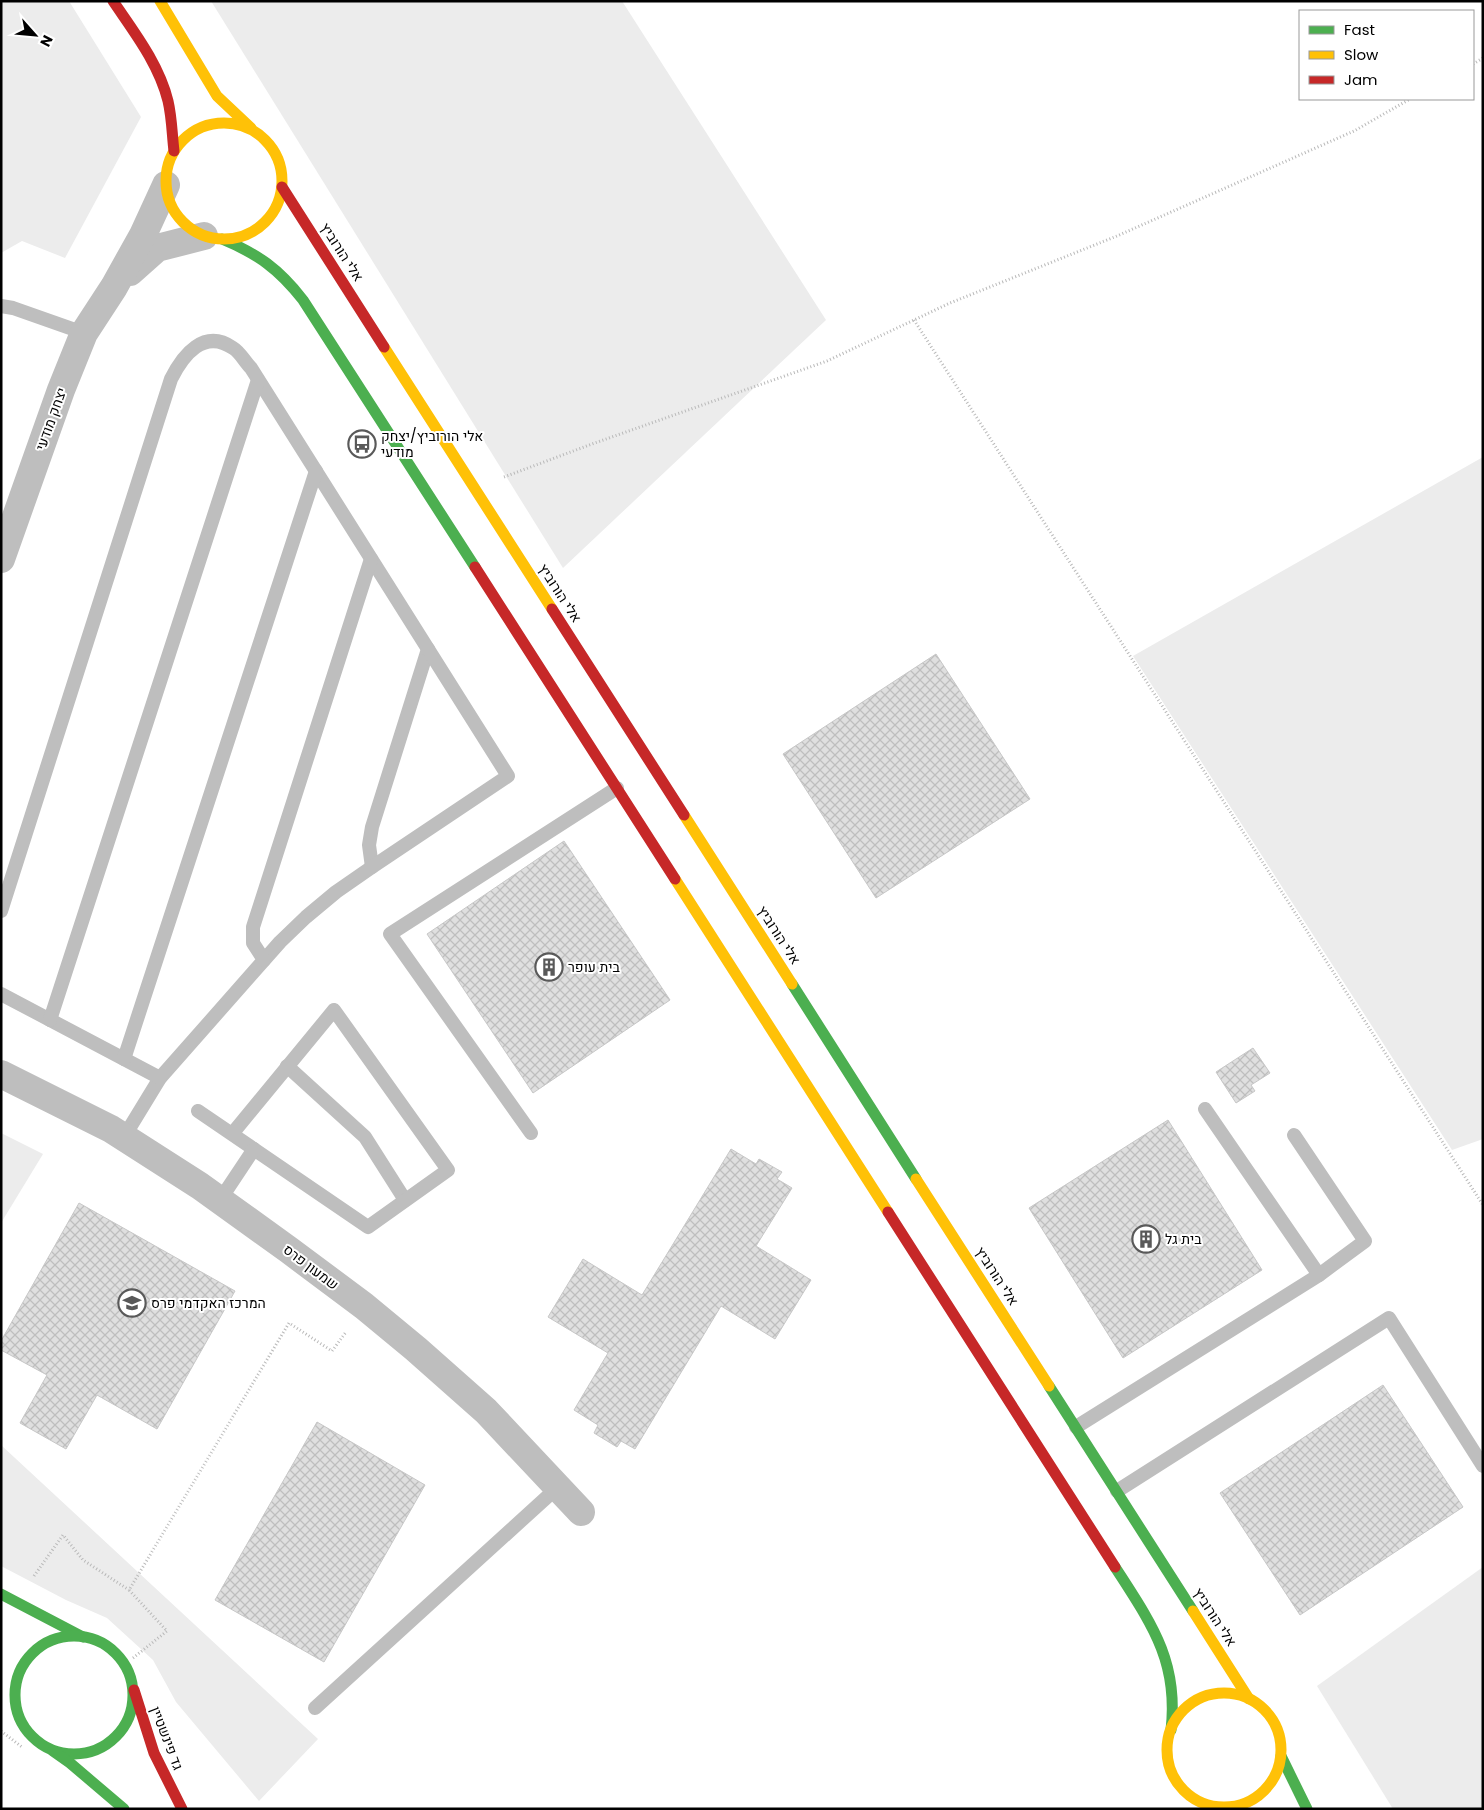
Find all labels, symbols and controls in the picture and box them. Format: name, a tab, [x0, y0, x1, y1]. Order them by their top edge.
north arrow	[10, 10, 60, 60]
legend	[1299, 10, 1474, 100]
text: Fast	[1344, 19, 1375, 40]
text: N	[35, 32, 58, 50]
text: Slow	[1344, 44, 1379, 65]
text: Jam	[1344, 69, 1378, 90]
street label: אלי הורוביץ	[315, 219, 369, 285]
street label: יצחק מודעי	[30, 385, 72, 453]
place label: אלי הורוביץ/יצחק מודעי	[381, 426, 483, 462]
bus stop icon: אלי הורוביץ/יצחק מודעי	[347, 429, 377, 459]
street label: אלי הורוביץ	[533, 560, 587, 626]
street label: אלי הורוביץ	[752, 902, 806, 968]
building icon: בית עופר	[534, 952, 564, 982]
place label: בית עופר	[568, 957, 621, 977]
building icon: בית גל	[1131, 1224, 1161, 1254]
place label: בית גל	[1165, 1229, 1202, 1249]
street label: שמעון פרס	[279, 1240, 343, 1294]
street label: אלי הורוביץ	[970, 1243, 1024, 1309]
school or university icon: המרכז האקדמי פרס	[117, 1288, 147, 1318]
place label: המרכז האקדמי פרס	[151, 1293, 266, 1313]
street label: אלי הורוביץ	[1188, 1584, 1242, 1650]
street label: גד פינשטיין	[146, 1703, 188, 1773]

